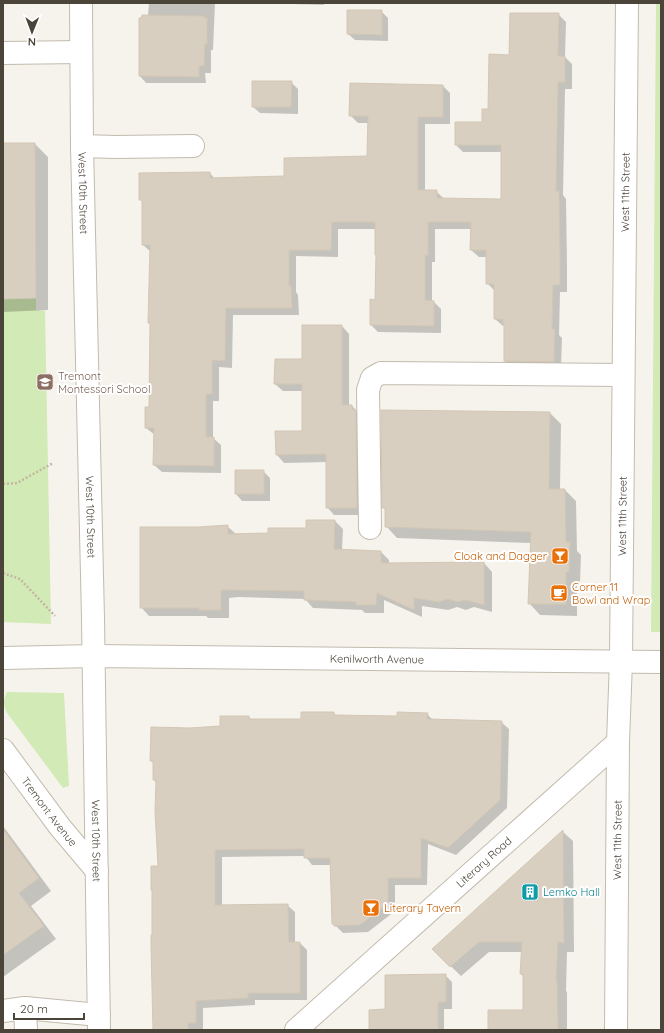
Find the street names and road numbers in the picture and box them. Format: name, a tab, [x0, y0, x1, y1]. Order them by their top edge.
street label: West 10th Street	[75, 152, 91, 235]
street label: West 11th Street	[618, 152, 633, 232]
street label: West 10th Street	[83, 476, 99, 558]
street label: West 11th Street	[615, 476, 630, 556]
street label: Kenilworth Avenue	[330, 651, 424, 666]
street label: Tremont Avenue	[18, 774, 80, 849]
street label: West 10th Street	[89, 800, 104, 882]
street label: West 11th Street	[610, 800, 625, 880]
street label: Literary Road	[453, 834, 514, 890]

